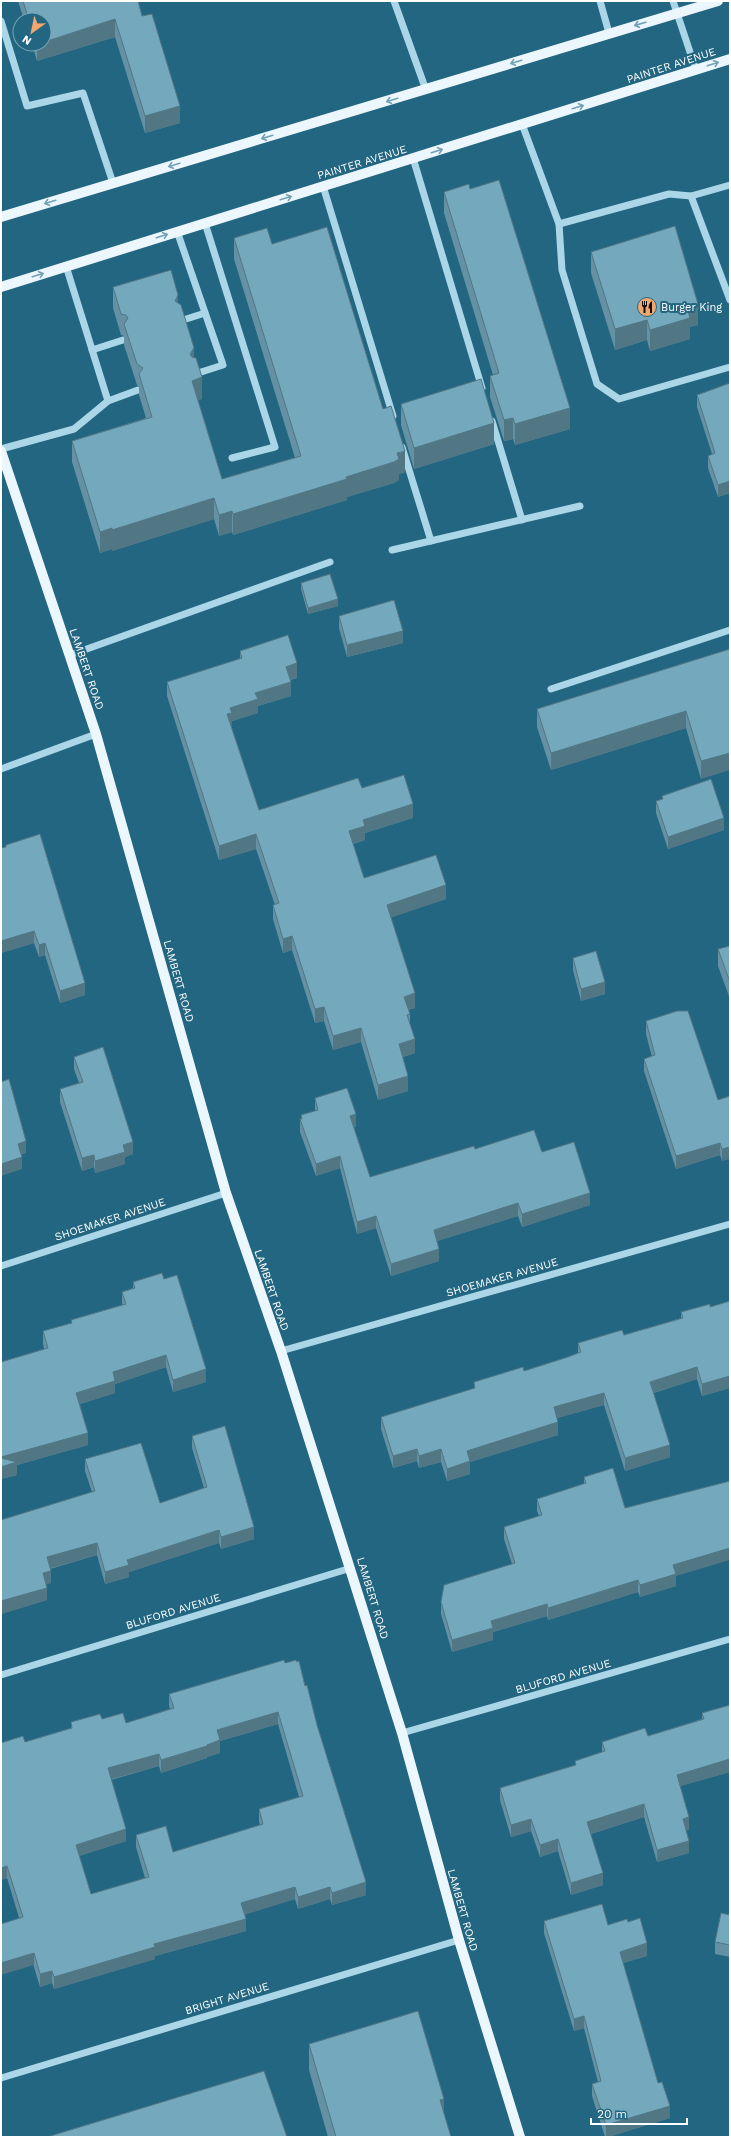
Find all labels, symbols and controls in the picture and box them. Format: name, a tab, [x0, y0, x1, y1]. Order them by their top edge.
north arrow	[12, 12, 52, 52]
one-way arrow	[634, 21, 647, 29]
text: N	[20, 32, 34, 48]
street label: PAINTER AVENUE	[625, 45, 717, 86]
one-way arrow	[510, 59, 523, 66]
one-way arrow	[706, 60, 719, 67]
one-way arrow	[385, 97, 398, 104]
one-way arrow	[571, 103, 584, 110]
one-way arrow	[261, 134, 274, 141]
street label: PAINTER AVENUE	[316, 143, 408, 182]
one-way arrow	[431, 147, 444, 154]
one-way arrow	[168, 162, 181, 169]
one-way arrow	[280, 194, 293, 201]
one-way arrow	[44, 199, 57, 206]
one-way arrow	[156, 232, 169, 239]
one-way arrow	[32, 271, 45, 278]
restaurant icon: Burger King	[636, 296, 658, 318]
place label: Burger King	[661, 301, 722, 314]
street label: LAMBERT ROAD	[67, 627, 107, 712]
street label: LAMBERT ROAD	[161, 938, 197, 1024]
street label: SHOEMAKER AVENUE	[53, 1195, 167, 1244]
street label: LAMBERT ROAD	[252, 1248, 292, 1333]
street label: SHOEMAKER AVENUE	[445, 1255, 559, 1300]
street label: LAMBERT ROAD	[354, 1556, 391, 1641]
street label: BLUFORD AVENUE	[124, 1591, 222, 1632]
street label: BLUFORD AVENUE	[514, 1657, 612, 1696]
street label: LAMBERT ROAD	[445, 1867, 481, 1953]
street label: BRIGHT AVENUE	[184, 1980, 271, 2017]
scale bar	[591, 2100, 687, 2126]
text: 20 m	[597, 2107, 627, 2121]

